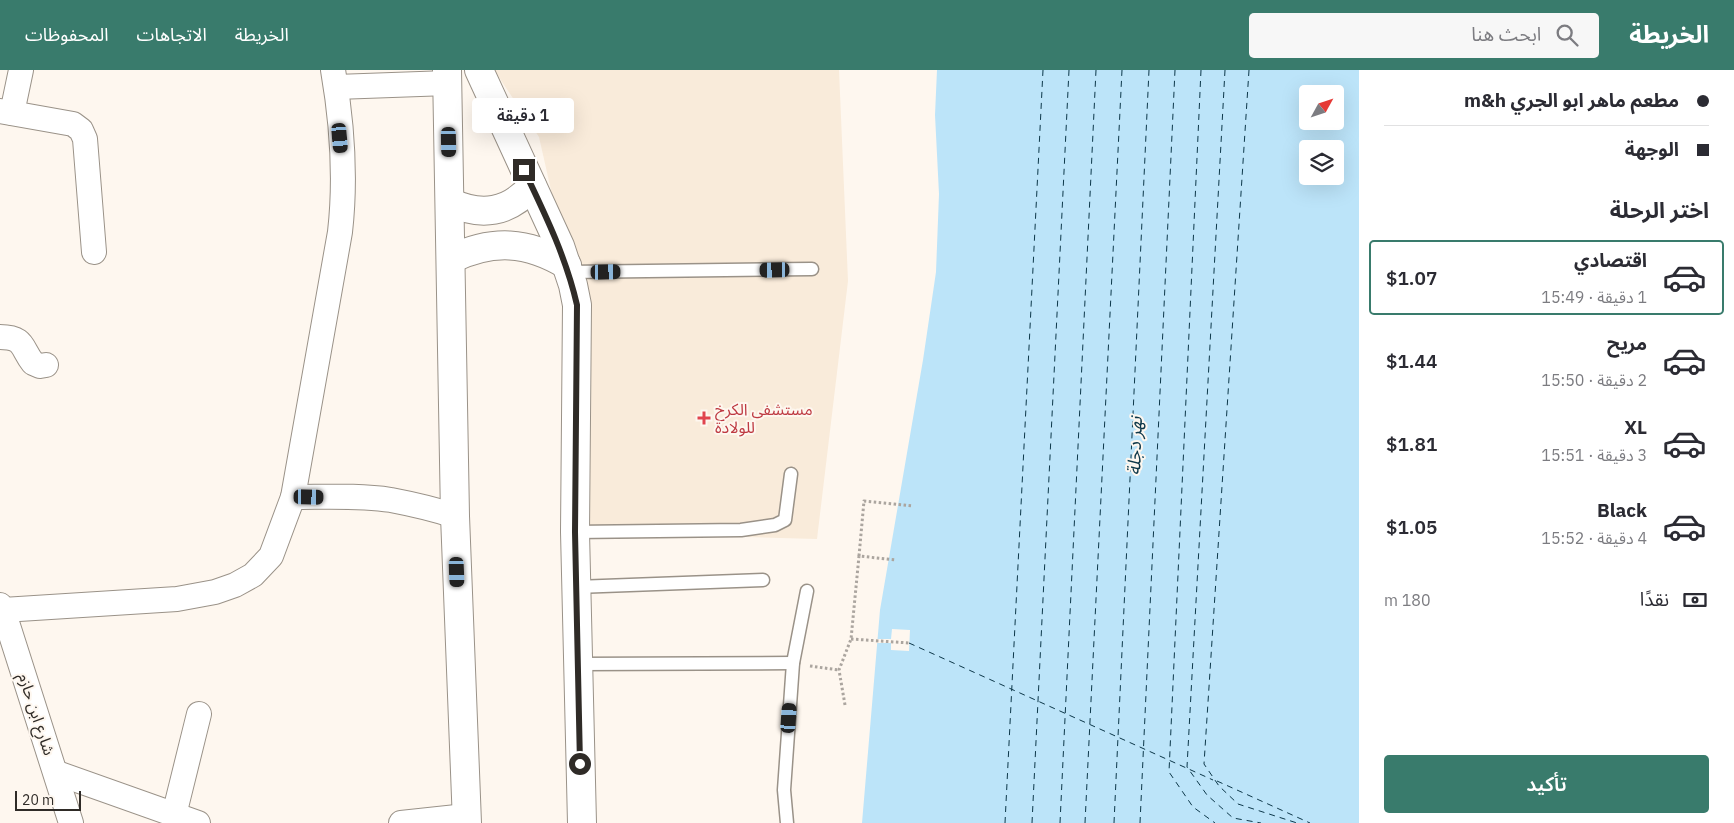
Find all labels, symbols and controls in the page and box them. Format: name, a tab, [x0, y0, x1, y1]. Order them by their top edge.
search box	[1249, 13, 1599, 58]
text: الخريطة	[1629, 18, 1709, 50]
icon: search	[1553, 21, 1581, 49]
text: ابحث هنا	[1471, 22, 1541, 46]
text: المحفوظات	[25, 23, 109, 46]
text: الاتجاهات	[137, 23, 207, 46]
text: الخريطة	[235, 23, 289, 46]
north arrow	[1299, 85, 1344, 130]
map controls	[1299, 85, 1344, 185]
text: مطعم ماهر ابو الجري m&h	[1464, 88, 1679, 112]
callout: 1 دقيقة	[473, 98, 575, 132]
text: 1 دقيقة	[497, 105, 549, 125]
car	[331, 122, 348, 154]
car	[441, 127, 456, 157]
text: الوجهة	[1625, 137, 1679, 161]
button: layers	[1299, 140, 1344, 185]
route end	[513, 159, 535, 181]
text: اختر الرحلة	[1610, 195, 1709, 224]
text: اقتصادي	[1574, 248, 1647, 272]
icon: car	[1662, 255, 1707, 300]
car	[759, 262, 790, 278]
car	[590, 264, 621, 280]
text: $1.07	[1386, 266, 1437, 290]
text: 1 دقيقة · 15:49	[1541, 287, 1647, 307]
text: مريح	[1607, 331, 1647, 355]
icon: car	[1662, 338, 1707, 383]
text: $1.44	[1386, 349, 1437, 373]
text: 2 دقيقة · 15:50	[1541, 370, 1647, 390]
place label: مستشفى الكرخ للولادة	[715, 399, 813, 437]
marker: مستشفى الكرخ للولادة	[697, 411, 711, 425]
water label: نهر دجلة	[1122, 414, 1147, 476]
text: XL	[1624, 415, 1647, 439]
icon: car	[1662, 421, 1707, 466]
text: $1.81	[1386, 432, 1437, 456]
text: 3 دقيقة · 15:51	[1541, 445, 1647, 465]
car	[293, 489, 324, 505]
text: Black	[1597, 498, 1647, 522]
icon: car	[1662, 504, 1707, 549]
text: $1.05	[1386, 515, 1437, 539]
text: 4 دقيقة · 15:52	[1541, 528, 1647, 548]
car	[448, 557, 465, 587]
icon: cash	[1681, 586, 1709, 614]
text: نقدًا	[1640, 587, 1669, 611]
text: 180 m	[1384, 590, 1431, 610]
street label: شارع ابن حازم	[11, 670, 60, 759]
car	[780, 703, 797, 733]
route start	[569, 753, 591, 775]
button: تأكيد	[1384, 755, 1709, 813]
scale bar	[15, 788, 81, 811]
text: 20 m	[22, 791, 54, 809]

